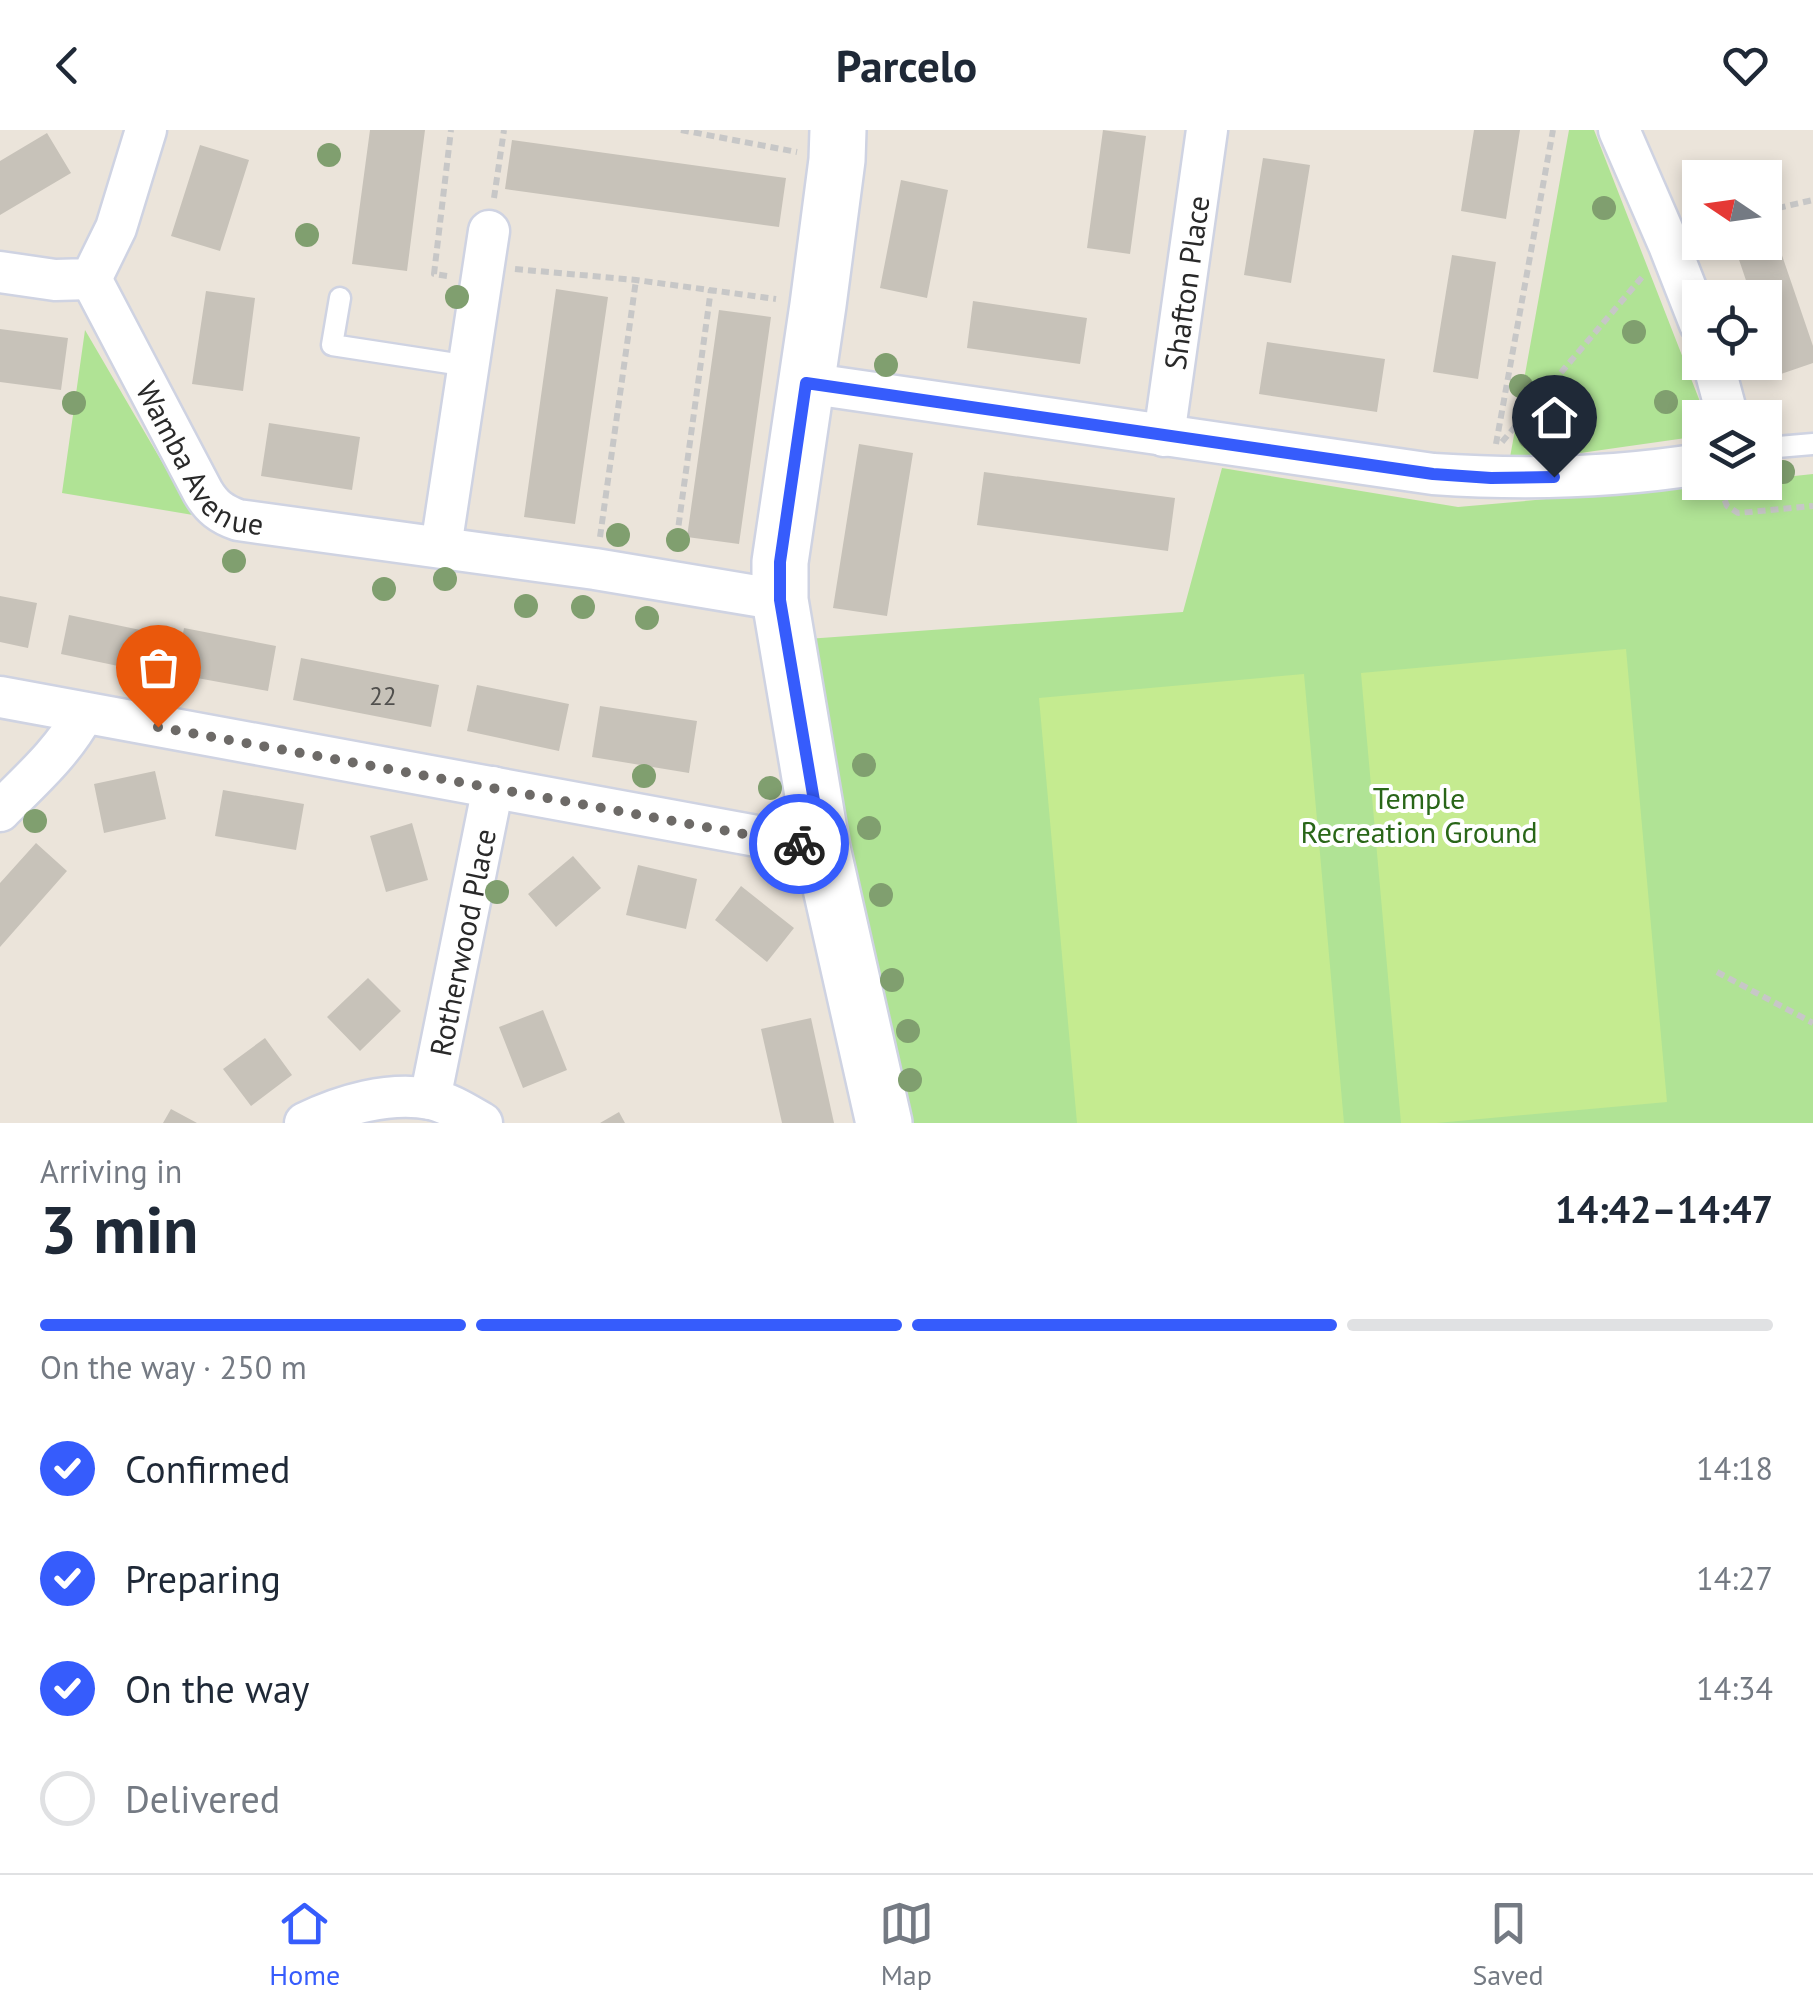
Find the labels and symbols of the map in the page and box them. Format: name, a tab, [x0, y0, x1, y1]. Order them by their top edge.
north arrow	[1682, 160, 1782, 260]
street label: Shafton Place	[1154, 193, 1217, 372]
street label: Wamba Avenue	[128, 374, 266, 543]
pin	[1512, 375, 1597, 478]
pin	[116, 625, 201, 728]
house number: 22	[369, 680, 397, 712]
park label: Temple Recreation Ground	[1300, 778, 1538, 851]
courier	[749, 794, 849, 894]
street label: Rotherwood Place	[420, 825, 504, 1059]

